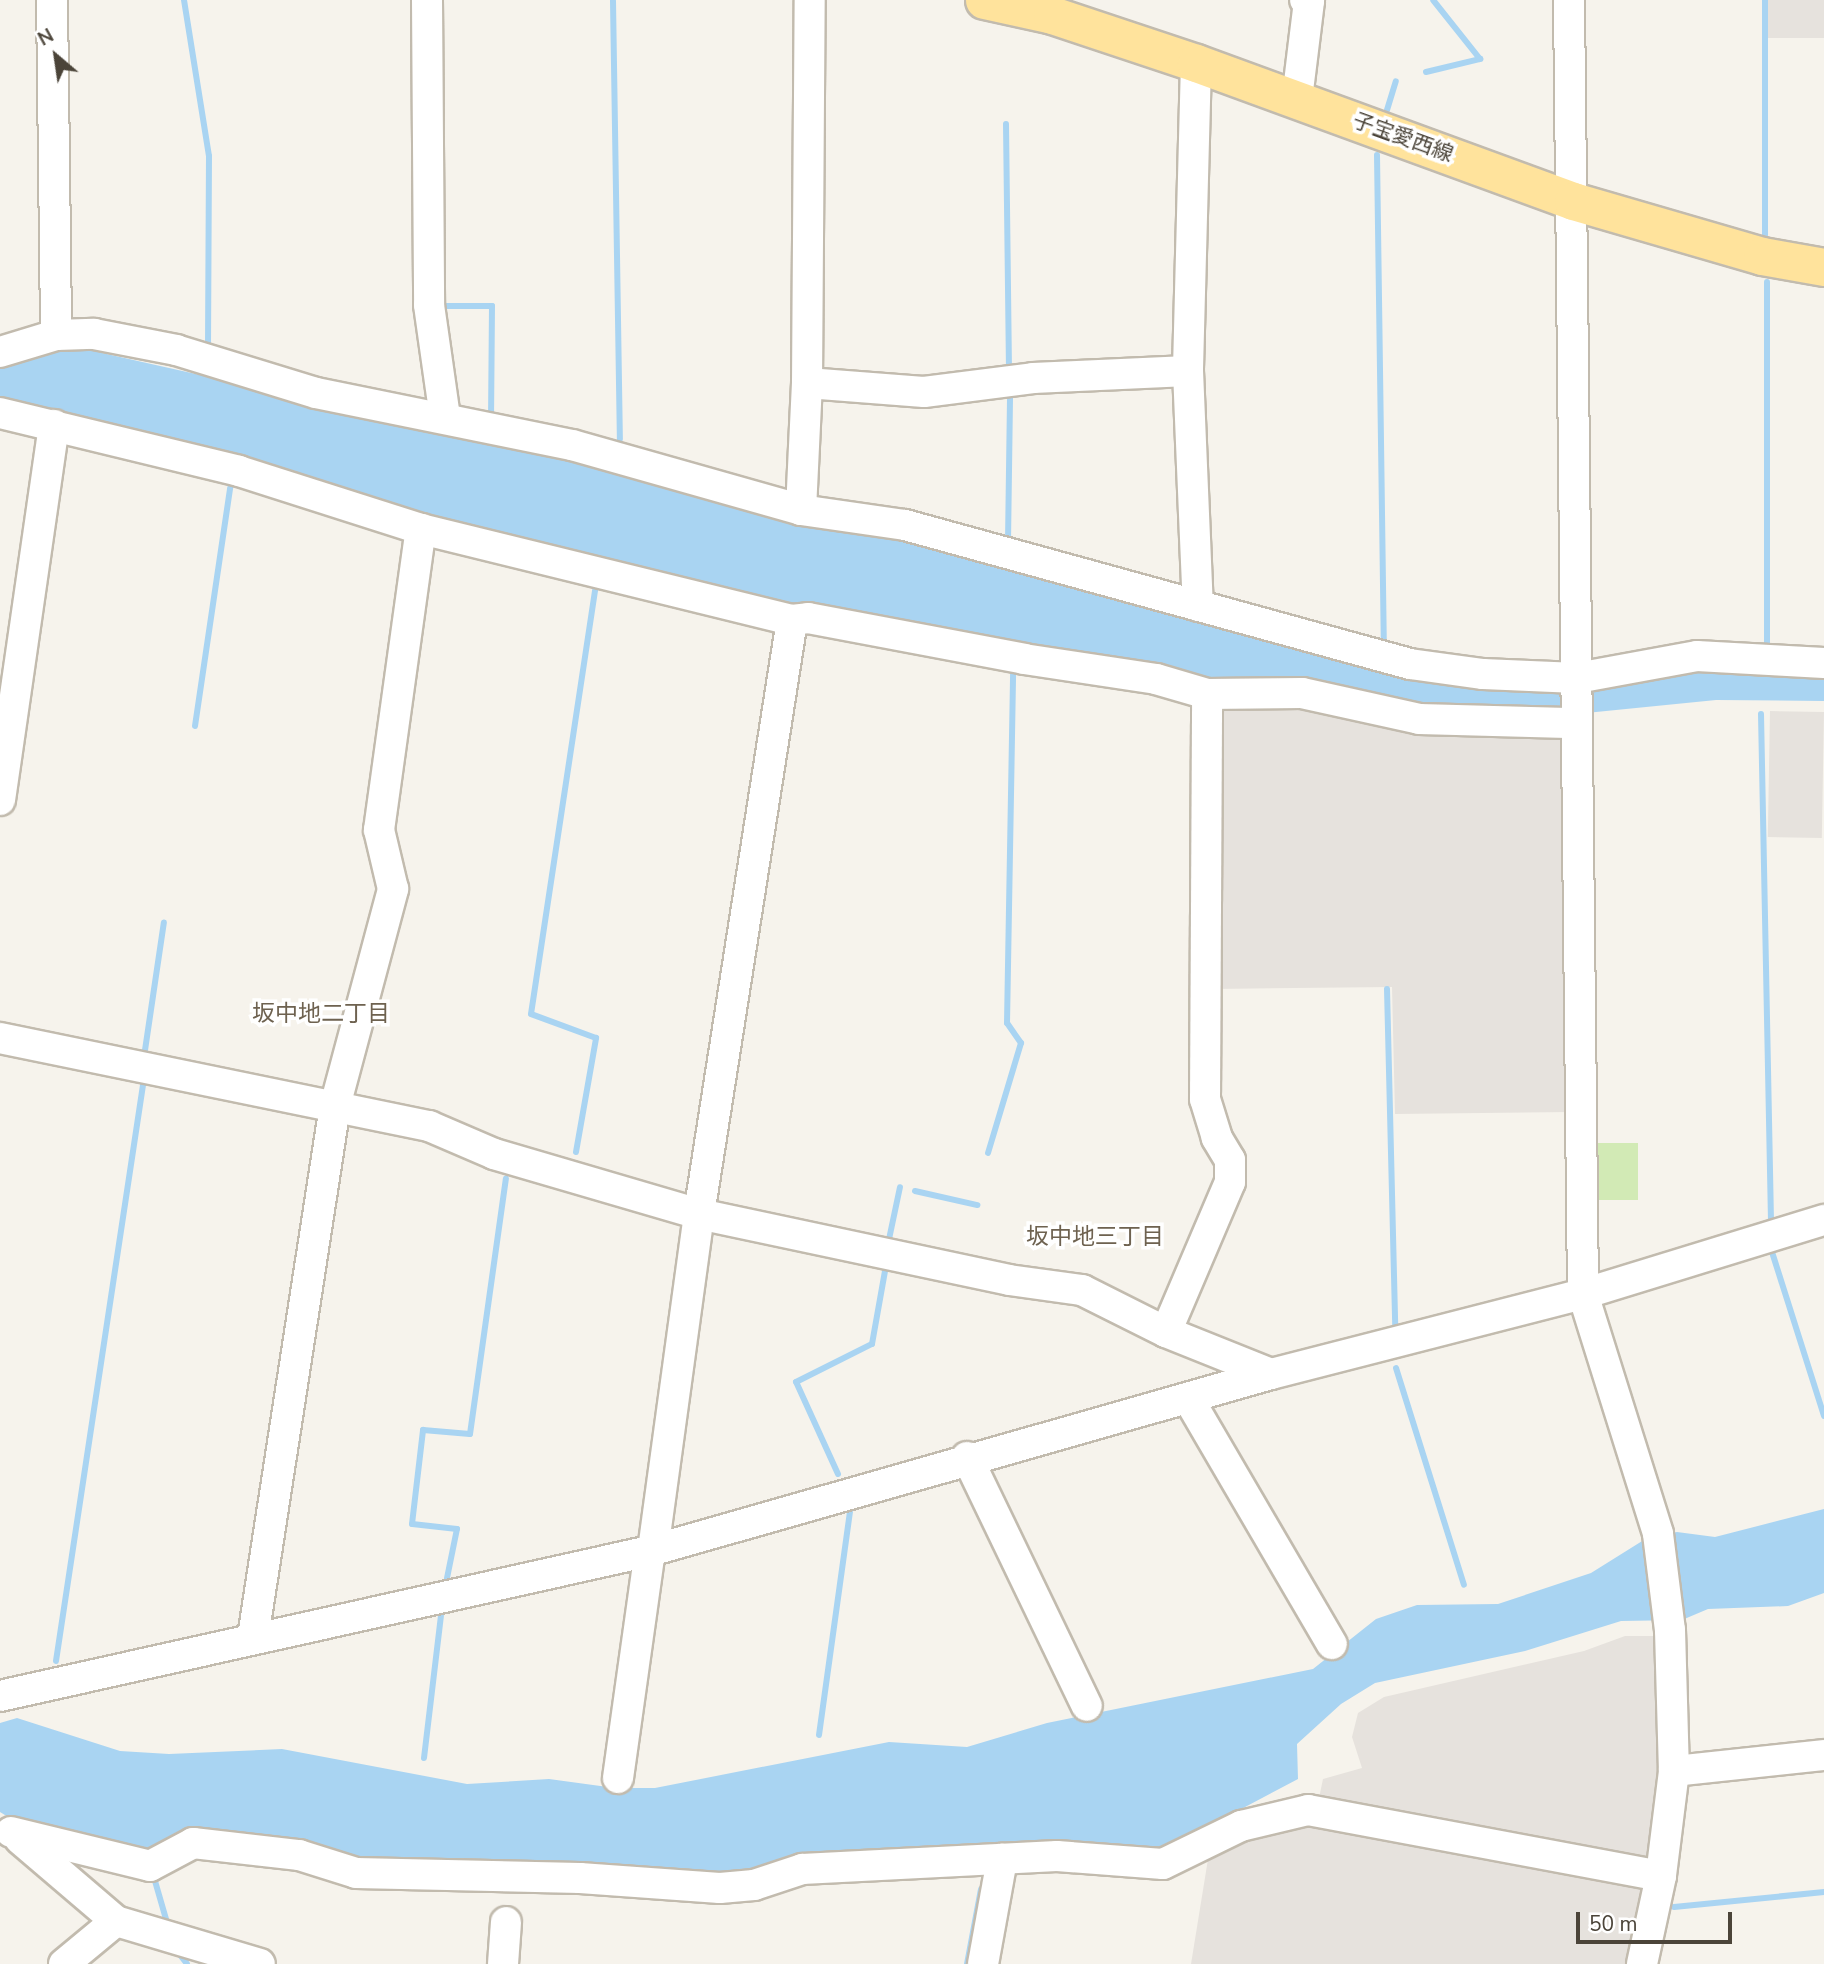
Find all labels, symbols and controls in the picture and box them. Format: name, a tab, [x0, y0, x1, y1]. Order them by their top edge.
north arrow	[21, 21, 91, 91]
text: N	[33, 23, 58, 52]
street label: 子宝愛西線	[1349, 107, 1457, 167]
district label: 坂中地二丁目	[252, 1000, 390, 1028]
district label: 坂中地三丁目	[1026, 1223, 1164, 1251]
scale bar	[1579, 1898, 1735, 1942]
text: 50 m	[1589, 1910, 1638, 1938]

